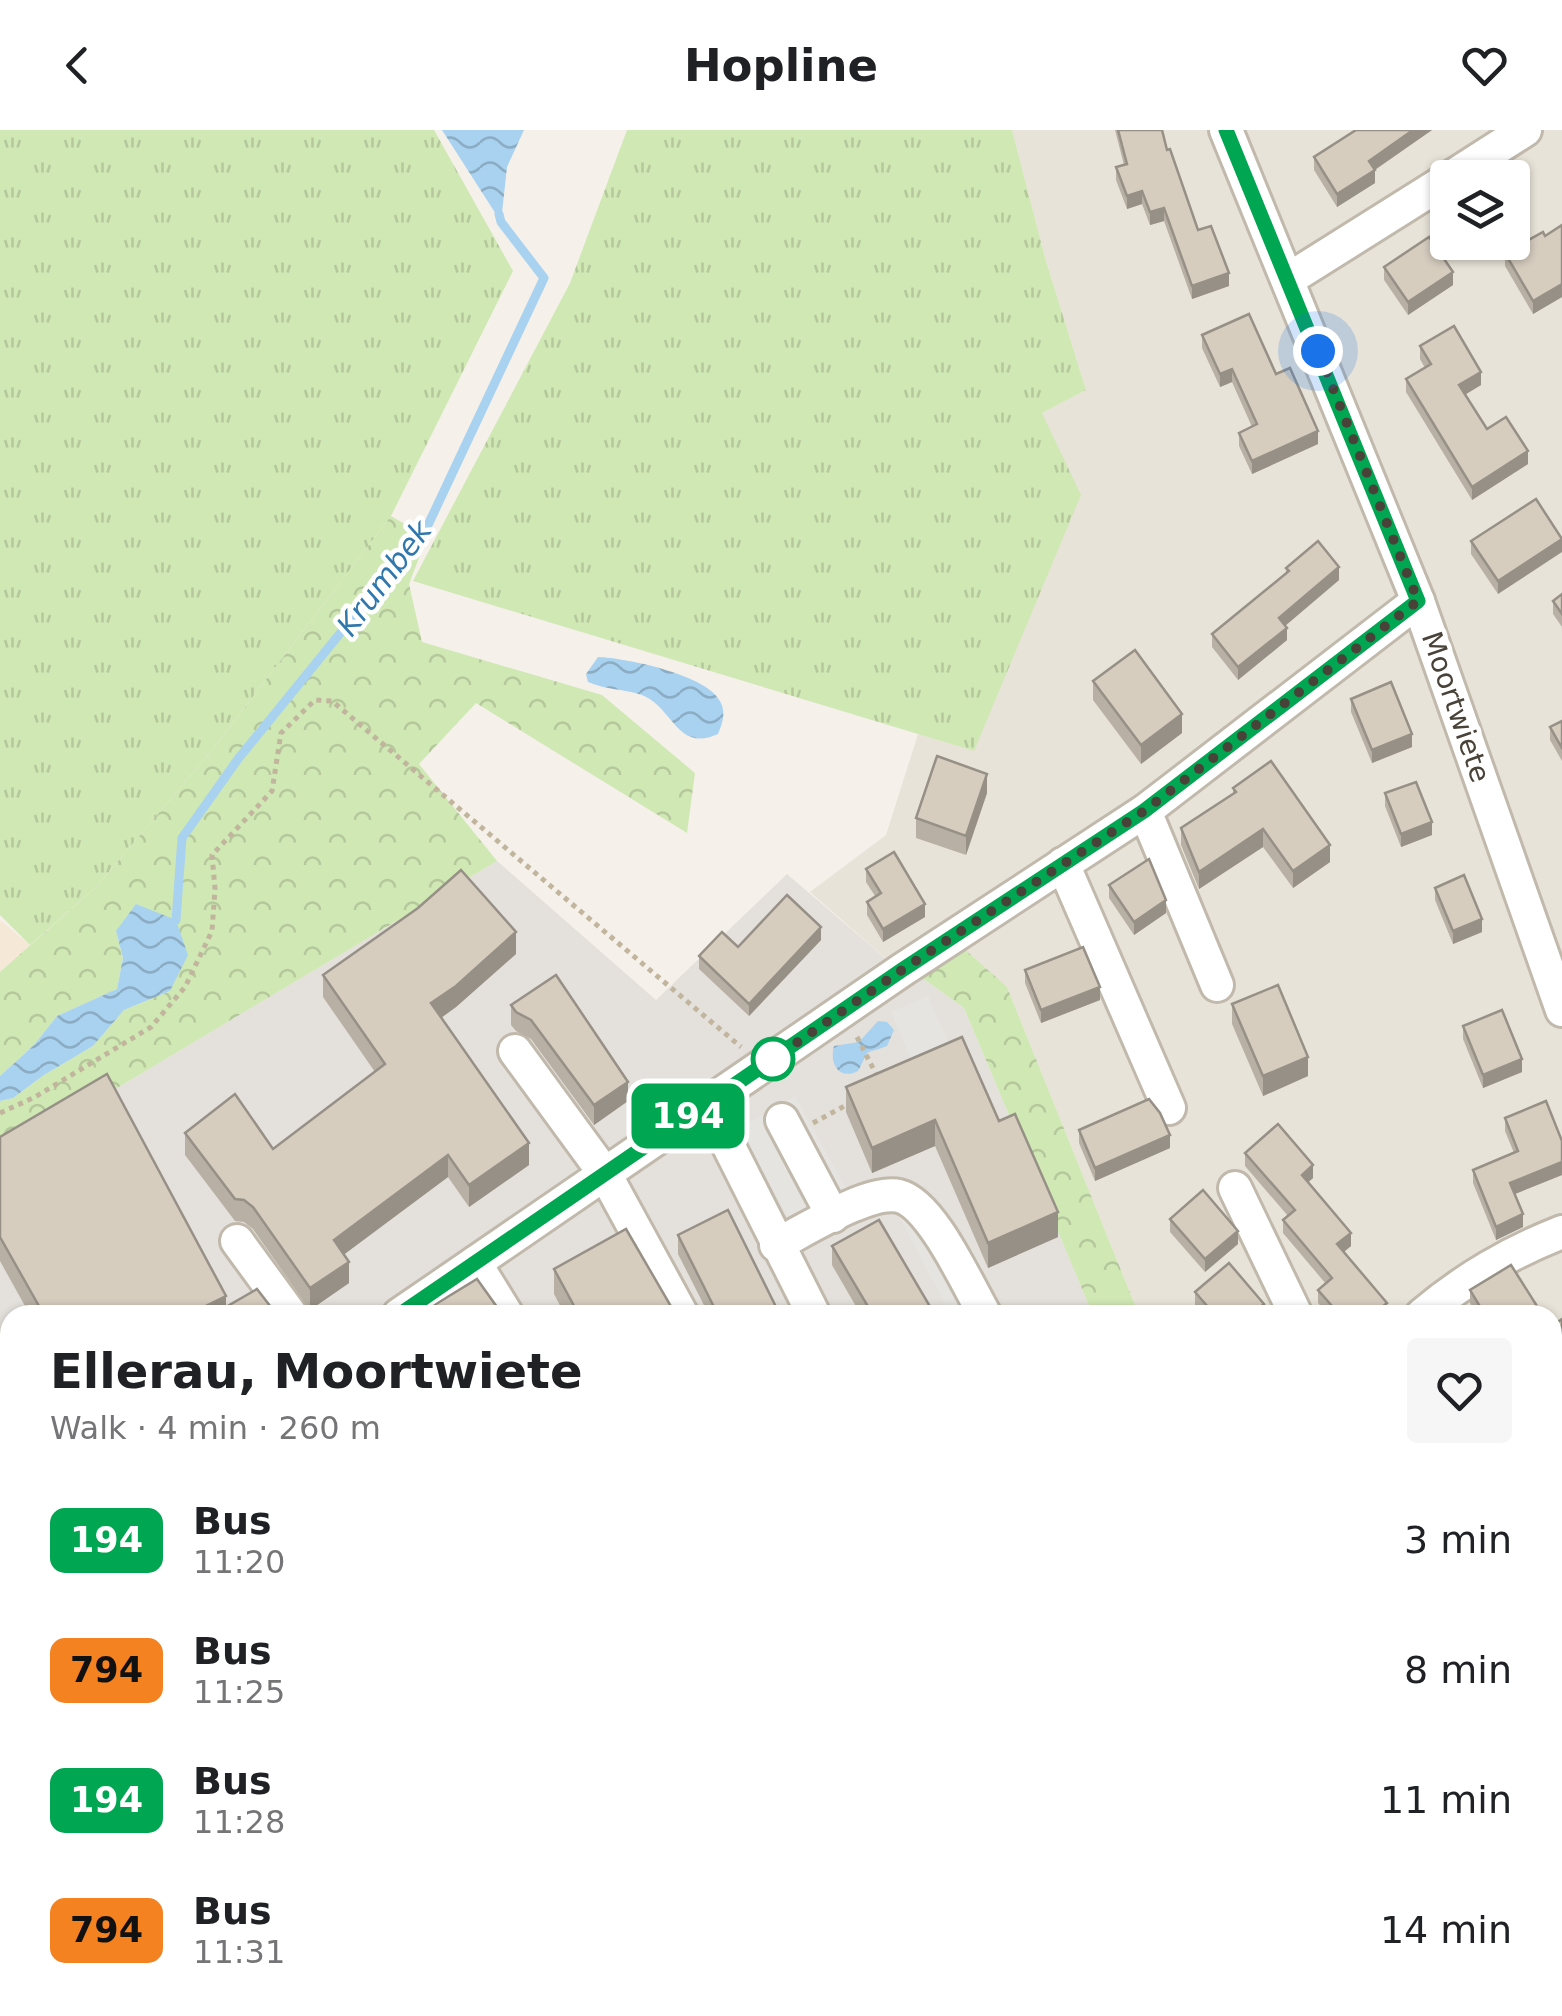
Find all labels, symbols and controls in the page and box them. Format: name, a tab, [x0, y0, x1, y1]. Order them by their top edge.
icon: back	[50, 38, 105, 93]
icon: heart	[1457, 38, 1512, 93]
text: Hopline	[684, 39, 878, 92]
map controls	[1430, 160, 1530, 260]
button: layers	[1430, 160, 1530, 260]
your location	[1293, 326, 1343, 376]
water label: Krumbek	[329, 512, 440, 642]
street label: Moortwiete	[1415, 627, 1497, 787]
unlabelled marker	[752, 1038, 794, 1080]
line badge: 194	[630, 1084, 746, 1148]
text: 194	[651, 1096, 725, 1136]
button: heart	[1407, 1338, 1512, 1443]
text: Ellerau, Moortwiete	[50, 1343, 583, 1399]
text: Walk · 4 min · 260 m	[50, 1409, 381, 1447]
text: Bus	[193, 1499, 272, 1543]
text: 3 min	[1404, 1518, 1512, 1562]
text: 194	[70, 1520, 143, 1560]
text: 11:20	[193, 1543, 285, 1581]
text: Bus	[193, 1629, 272, 1673]
text: 8 min	[1404, 1648, 1512, 1692]
text: 794	[70, 1650, 143, 1690]
text: 11:25	[193, 1673, 285, 1711]
text: Bus	[193, 1759, 272, 1803]
text: 11 min	[1380, 1778, 1512, 1822]
text: 194	[70, 1780, 143, 1820]
text: 11:28	[193, 1803, 285, 1841]
text: Bus	[193, 1889, 272, 1933]
text: 14 min	[1380, 1908, 1512, 1952]
text: 794	[70, 1910, 143, 1950]
text: 11:31	[193, 1933, 285, 1971]

